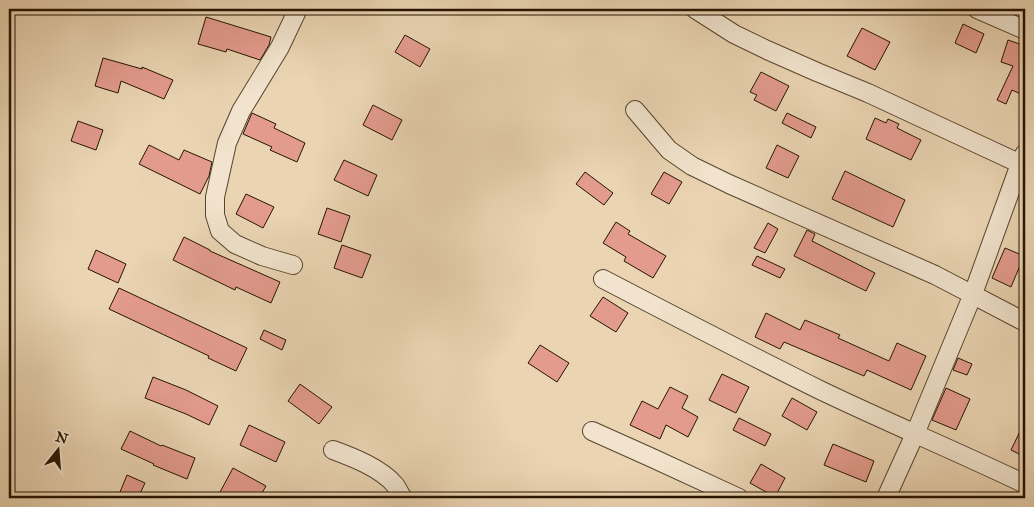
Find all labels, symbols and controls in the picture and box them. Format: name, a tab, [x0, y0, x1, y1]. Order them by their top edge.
north arrow	[32, 424, 82, 474]
text: N	[53, 428, 70, 448]

